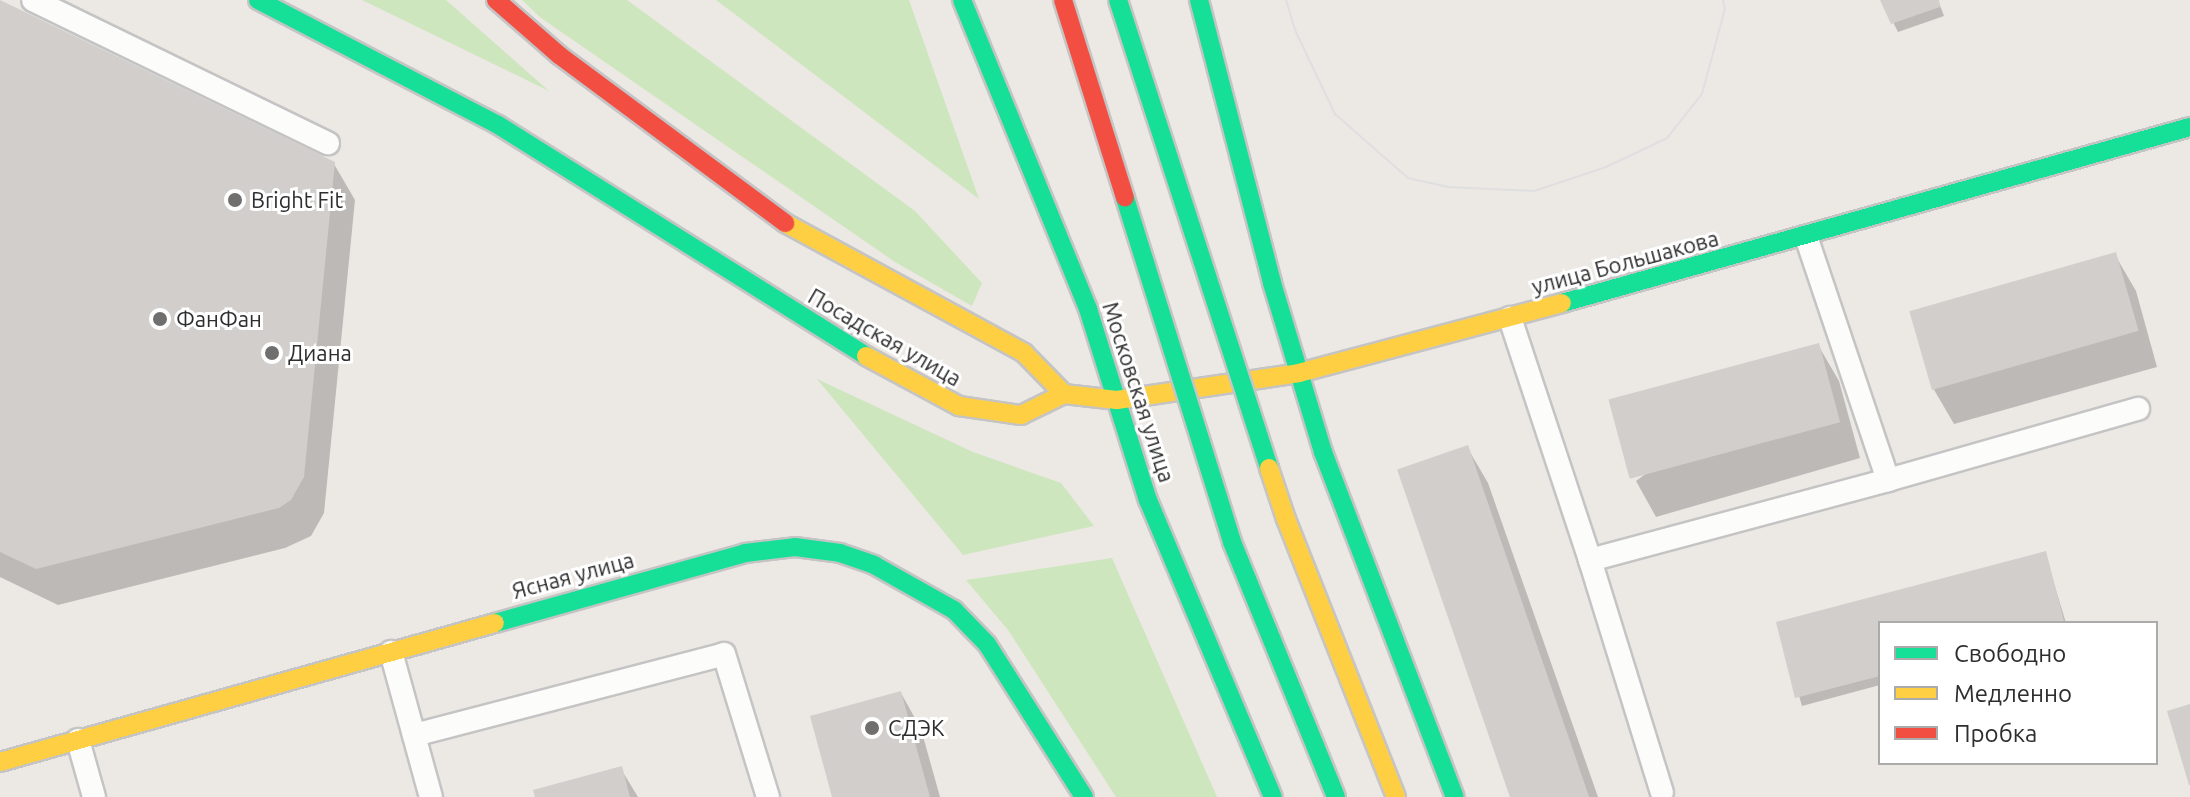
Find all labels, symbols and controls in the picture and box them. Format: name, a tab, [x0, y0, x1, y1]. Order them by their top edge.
place label: Bright Fit	[251, 187, 343, 213]
marker: Bright Fit	[226, 191, 244, 209]
street label: улица Большакова	[1529, 224, 1721, 300]
street label: Посадская улица	[804, 282, 966, 392]
street label: Московская улица	[1097, 298, 1181, 486]
place label: ФанФан	[176, 306, 262, 332]
marker: ФанФан	[151, 310, 169, 328]
place label: Диана	[288, 340, 352, 366]
marker: Диана	[263, 344, 281, 362]
street label: Ясная улица	[509, 546, 637, 604]
legend	[1878, 621, 2158, 765]
text: Свободно	[1954, 640, 2066, 667]
text: Медленно	[1954, 680, 2072, 707]
place label: СДЭК	[888, 715, 944, 741]
marker: СДЭК	[863, 719, 881, 737]
text: Пробка	[1954, 720, 2037, 747]

